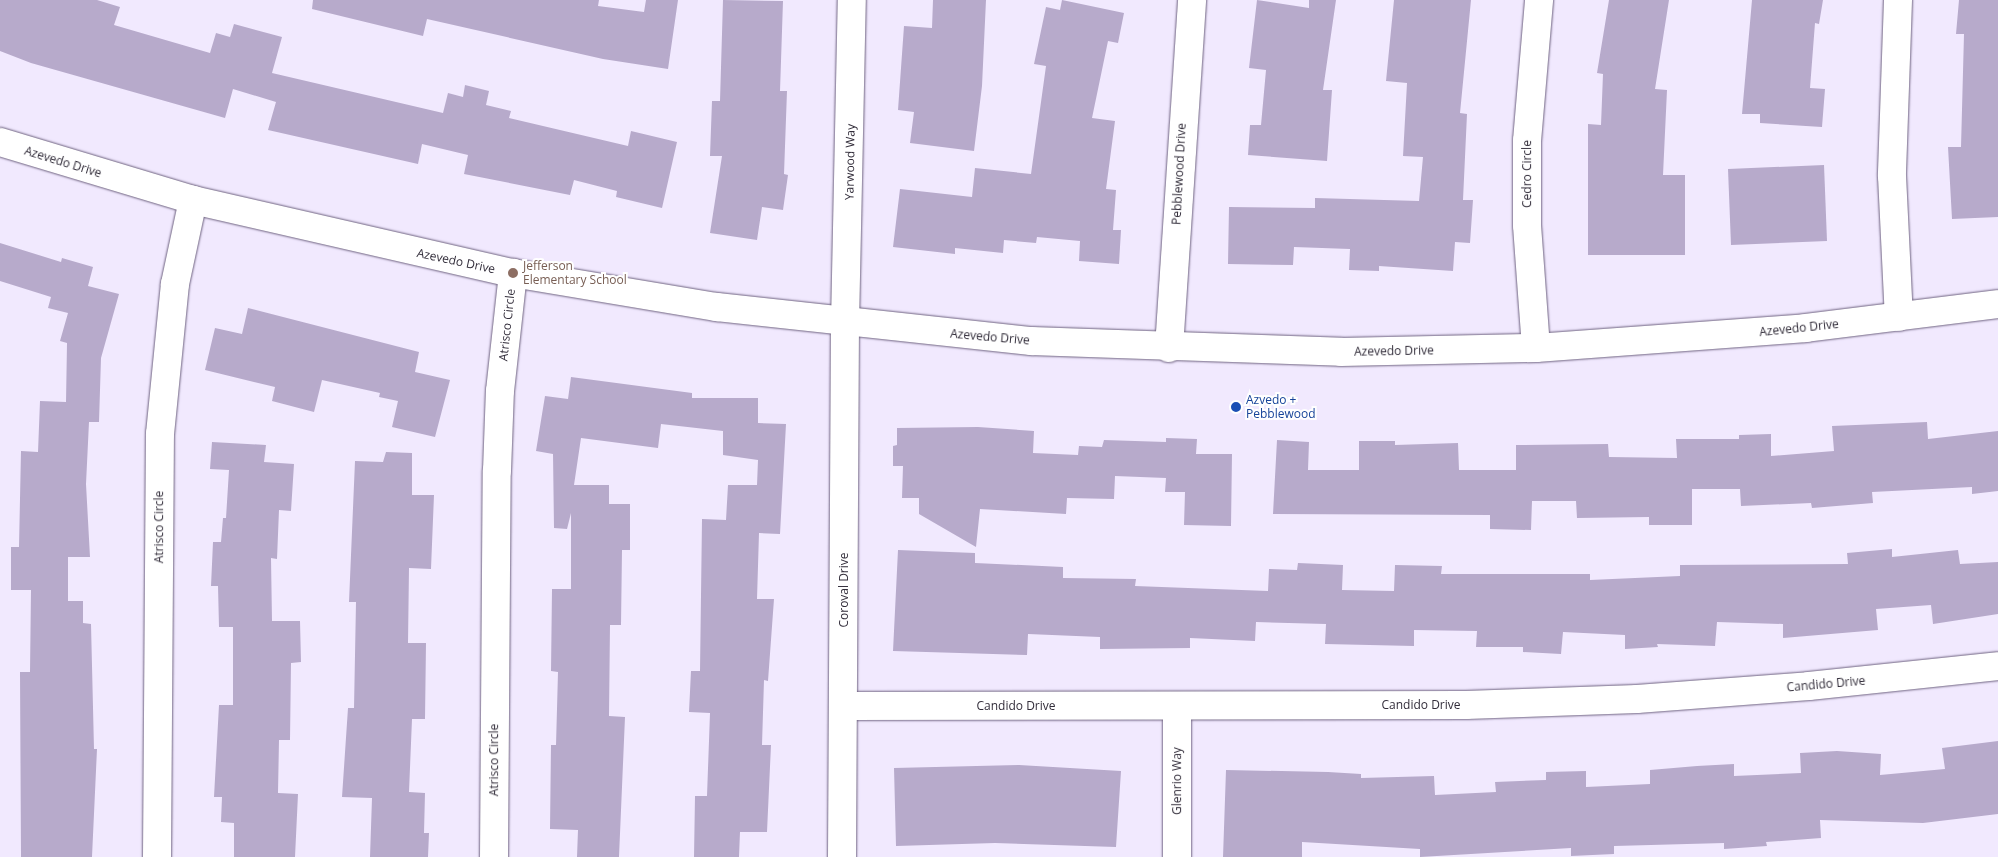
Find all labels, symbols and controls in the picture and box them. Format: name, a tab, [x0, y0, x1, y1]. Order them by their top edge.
street label: Pebblewood Drive	[1169, 123, 1189, 225]
street label: Yarwood Way	[842, 124, 858, 200]
street label: Cedro Circle	[1520, 140, 1534, 208]
street label: Azevedo Drive	[23, 143, 103, 181]
street label: Azevedo Drive	[416, 246, 496, 276]
place label: Jefferson Elementary School	[523, 259, 627, 287]
marker: Jefferson Elementary School	[507, 267, 519, 279]
street label: Atrisco Circle	[496, 288, 518, 362]
street label: Azevedo Drive	[1759, 317, 1839, 339]
street label: Azevedo Drive	[950, 326, 1030, 348]
street label: Azevedo Drive	[1354, 343, 1434, 359]
place label: Azvedo + Pebblewood	[1246, 393, 1315, 421]
marker: Azvedo + Pebblewood	[1230, 401, 1242, 413]
street label: Atrisco Circle	[152, 491, 166, 563]
street label: Coroval Drive	[837, 552, 851, 628]
street label: Candido Drive	[1786, 673, 1866, 695]
street label: Candido Drive	[1381, 698, 1461, 712]
street label: Candido Drive	[976, 699, 1056, 713]
street label: Atrisco Circle	[487, 724, 501, 796]
street label: Glenrio Way	[1170, 747, 1184, 815]

